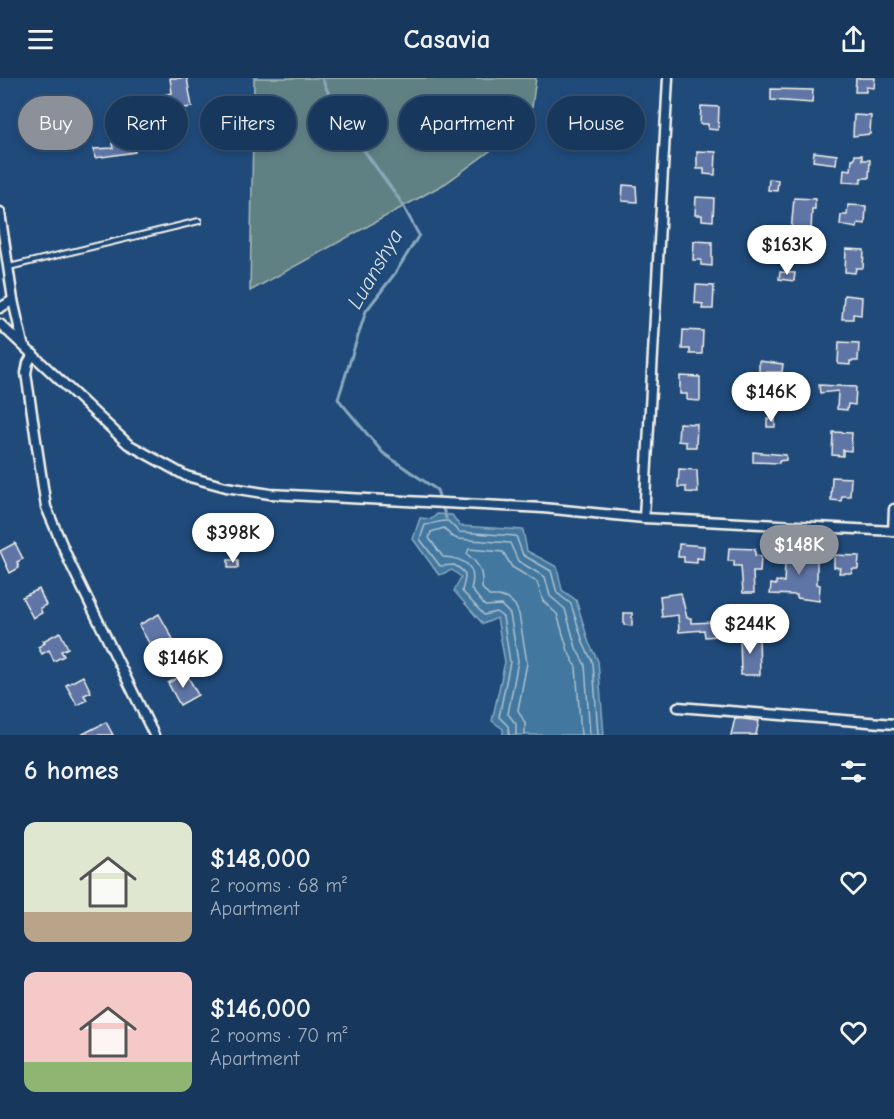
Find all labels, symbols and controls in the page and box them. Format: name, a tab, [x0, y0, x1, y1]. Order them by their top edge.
icon: menu	[24, 23, 57, 56]
icon: share	[837, 23, 870, 56]
text: Casavia	[404, 24, 490, 55]
chip: Buy	[18, 96, 93, 150]
chip: Rent	[105, 96, 188, 150]
chip: Filters	[200, 96, 296, 150]
chip: New	[308, 96, 387, 150]
chip: Apartment	[399, 96, 535, 150]
chip: House	[547, 96, 645, 150]
water label: Luanshya	[342, 224, 408, 314]
pin: $163K	[745, 225, 829, 276]
text: $163K	[761, 233, 813, 256]
pin: $146K	[729, 372, 813, 423]
text: $146K	[746, 380, 796, 403]
pin: $398K	[191, 513, 275, 564]
text: $398K	[206, 521, 260, 544]
pin: $148K	[757, 525, 841, 576]
text: $148K	[774, 533, 824, 556]
pin: $244K	[708, 604, 792, 655]
text: $244K	[724, 612, 776, 635]
pin: $146K	[141, 638, 225, 689]
text: $146K	[158, 646, 208, 669]
icon: filters	[837, 755, 870, 788]
text: 6 homes	[24, 756, 119, 786]
text: $148,000	[210, 844, 311, 874]
icon: home	[72, 846, 144, 918]
icon: heart	[837, 866, 870, 899]
text: 2 rooms · 68 m²	[210, 874, 347, 897]
text: Apartment	[210, 897, 300, 920]
text: $146,000	[210, 994, 311, 1024]
icon: home	[72, 996, 144, 1068]
icon: heart	[837, 1016, 870, 1049]
text: 2 rooms · 70 m²	[210, 1024, 347, 1047]
text: Apartment	[210, 1047, 300, 1070]

